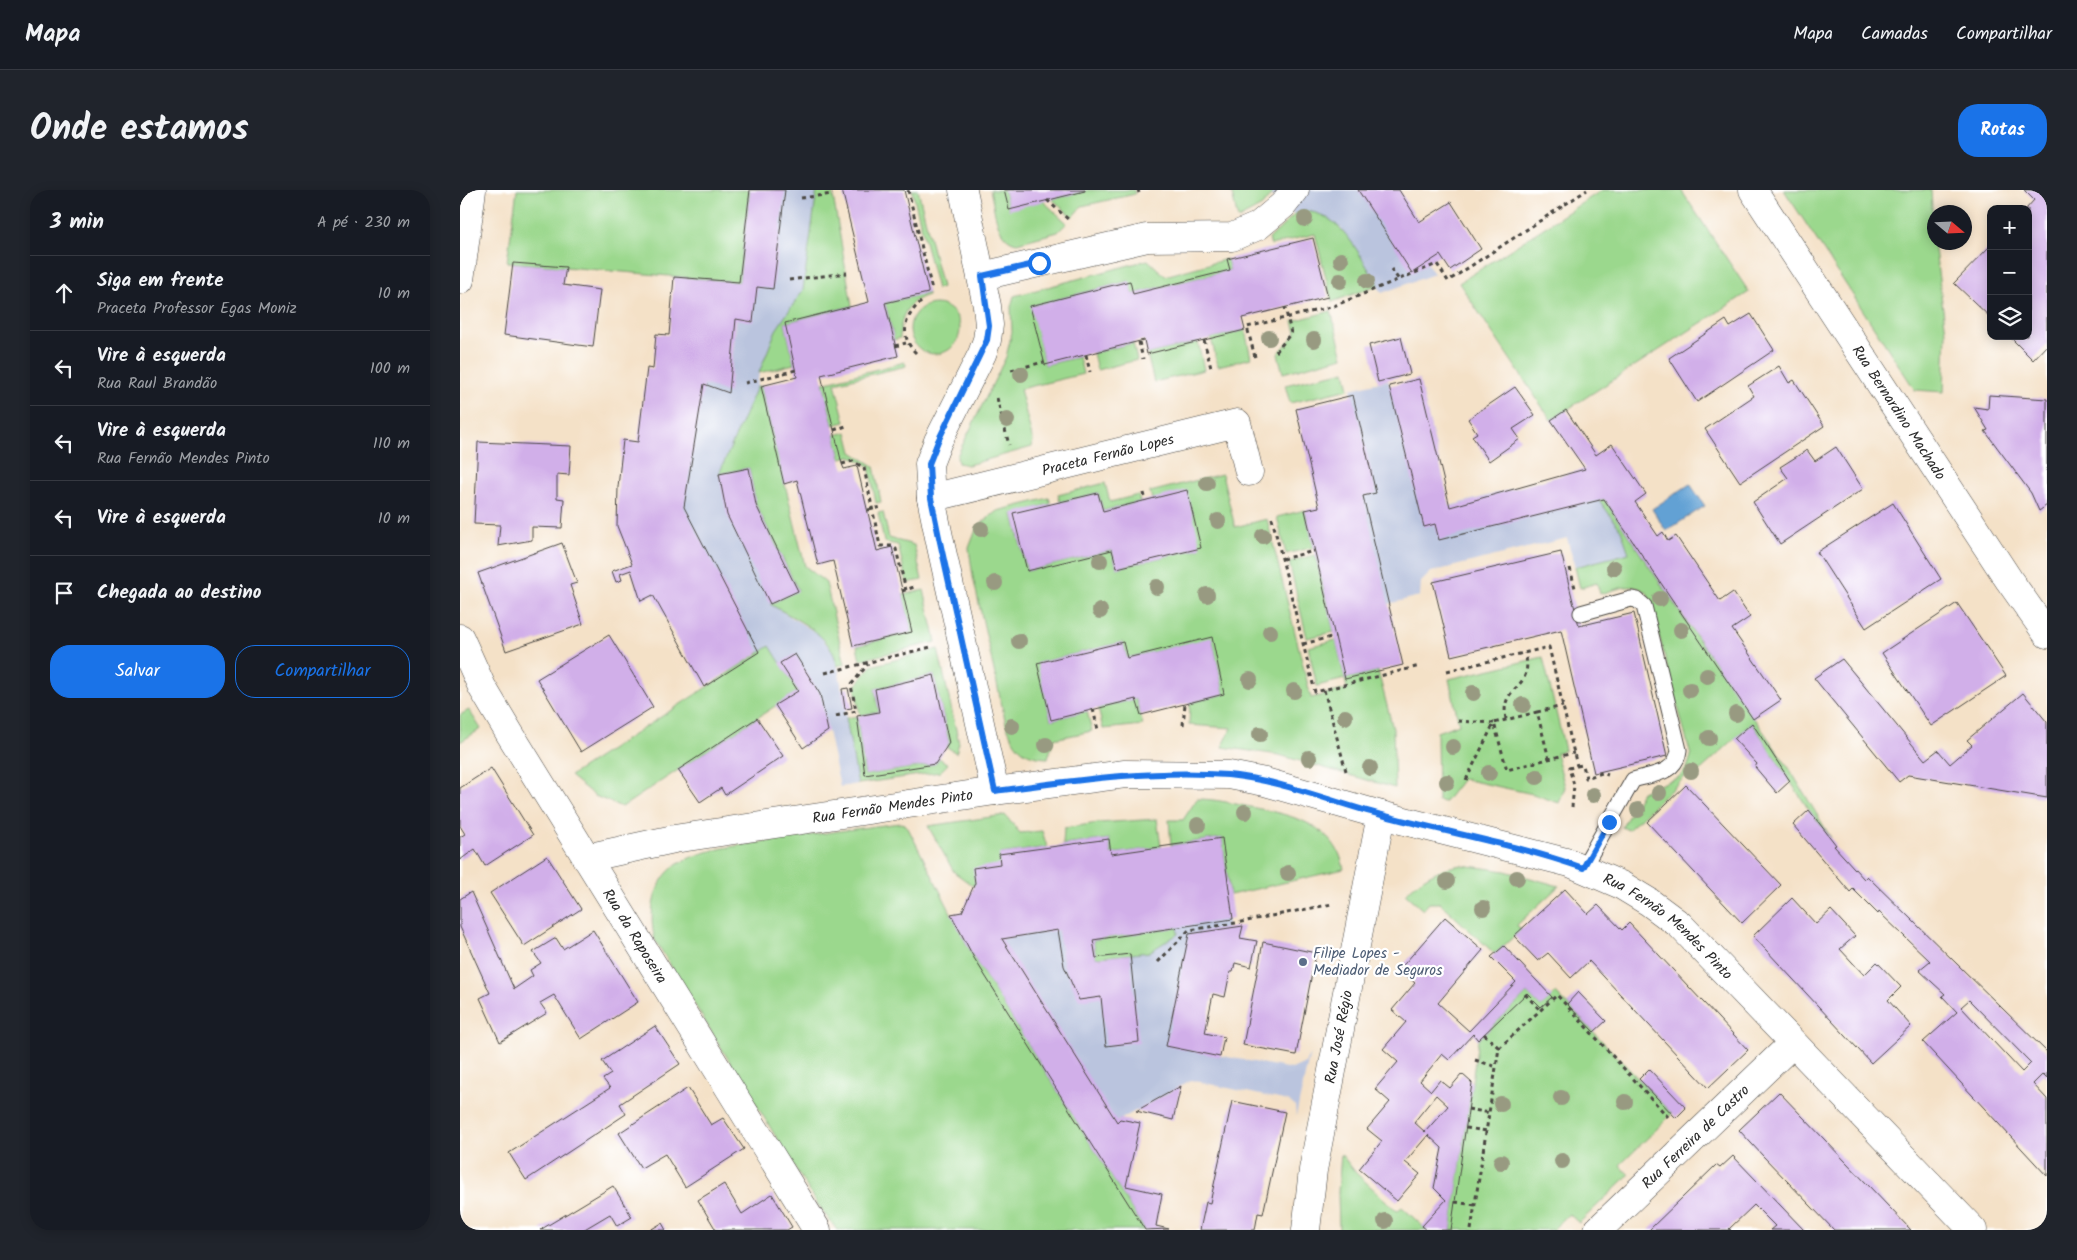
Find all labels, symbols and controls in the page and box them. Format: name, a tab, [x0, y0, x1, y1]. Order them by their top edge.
text: Mapa	[25, 15, 81, 54]
text: Mapa	[1793, 20, 1833, 49]
text: Camadas	[1861, 20, 1928, 49]
text: Compartilhar	[1956, 20, 2052, 49]
text: Onde estamos	[30, 102, 249, 158]
button: Rotas	[1958, 104, 2047, 157]
north arrow	[1927, 205, 1972, 250]
map controls	[1987, 205, 2032, 340]
button: +	[1987, 205, 2032, 250]
text: 3 min	[50, 206, 104, 239]
text: A pé · 230 m	[317, 210, 410, 235]
button: −	[1987, 250, 2032, 295]
route start	[1028, 252, 1051, 275]
text: Siga em frente	[97, 266, 224, 296]
icon: ahead	[50, 279, 78, 307]
text: 10 m	[378, 281, 410, 306]
button: layers	[1987, 295, 2032, 340]
text: Praceta Professor Egas Moniz	[97, 296, 297, 321]
text: Vire à esquerda	[97, 341, 226, 371]
street label: Rua Bernardino Machado	[1845, 341, 1951, 485]
icon: left	[50, 354, 78, 382]
text: 100 m	[370, 356, 410, 381]
text: Rua Raul Brandão	[97, 371, 217, 396]
text: Vire à esquerda	[97, 416, 226, 446]
street label: Praceta Fernão Lopes	[1039, 428, 1177, 483]
icon: left	[50, 429, 78, 457]
text: 110 m	[373, 431, 410, 456]
text: Rua Fernão Mendes Pinto	[97, 446, 270, 471]
text: Vire à esquerda	[97, 503, 226, 533]
icon: left	[50, 504, 78, 532]
text: 10 m	[378, 506, 410, 531]
text: Chegada ao destino	[97, 578, 262, 608]
icon: arrive	[50, 579, 78, 607]
button: Salvar	[50, 645, 225, 698]
button: Compartilhar	[235, 645, 410, 698]
street label: Rua Fernão Mendes Pinto	[811, 783, 975, 831]
route end	[1598, 811, 1621, 834]
street label: Rua Fernão Mendes Pinto	[1599, 868, 1738, 986]
street label: Rua da Raposeira	[596, 884, 673, 989]
place label: Filipe Lopes - Mediador de Seguros	[1313, 942, 1443, 983]
marker: Filipe Lopes - Mediador de Seguros	[1297, 956, 1309, 968]
street label: Rua José Régio	[1319, 988, 1360, 1086]
street label: Rua Ferreira de Castro	[1636, 1079, 1756, 1195]

